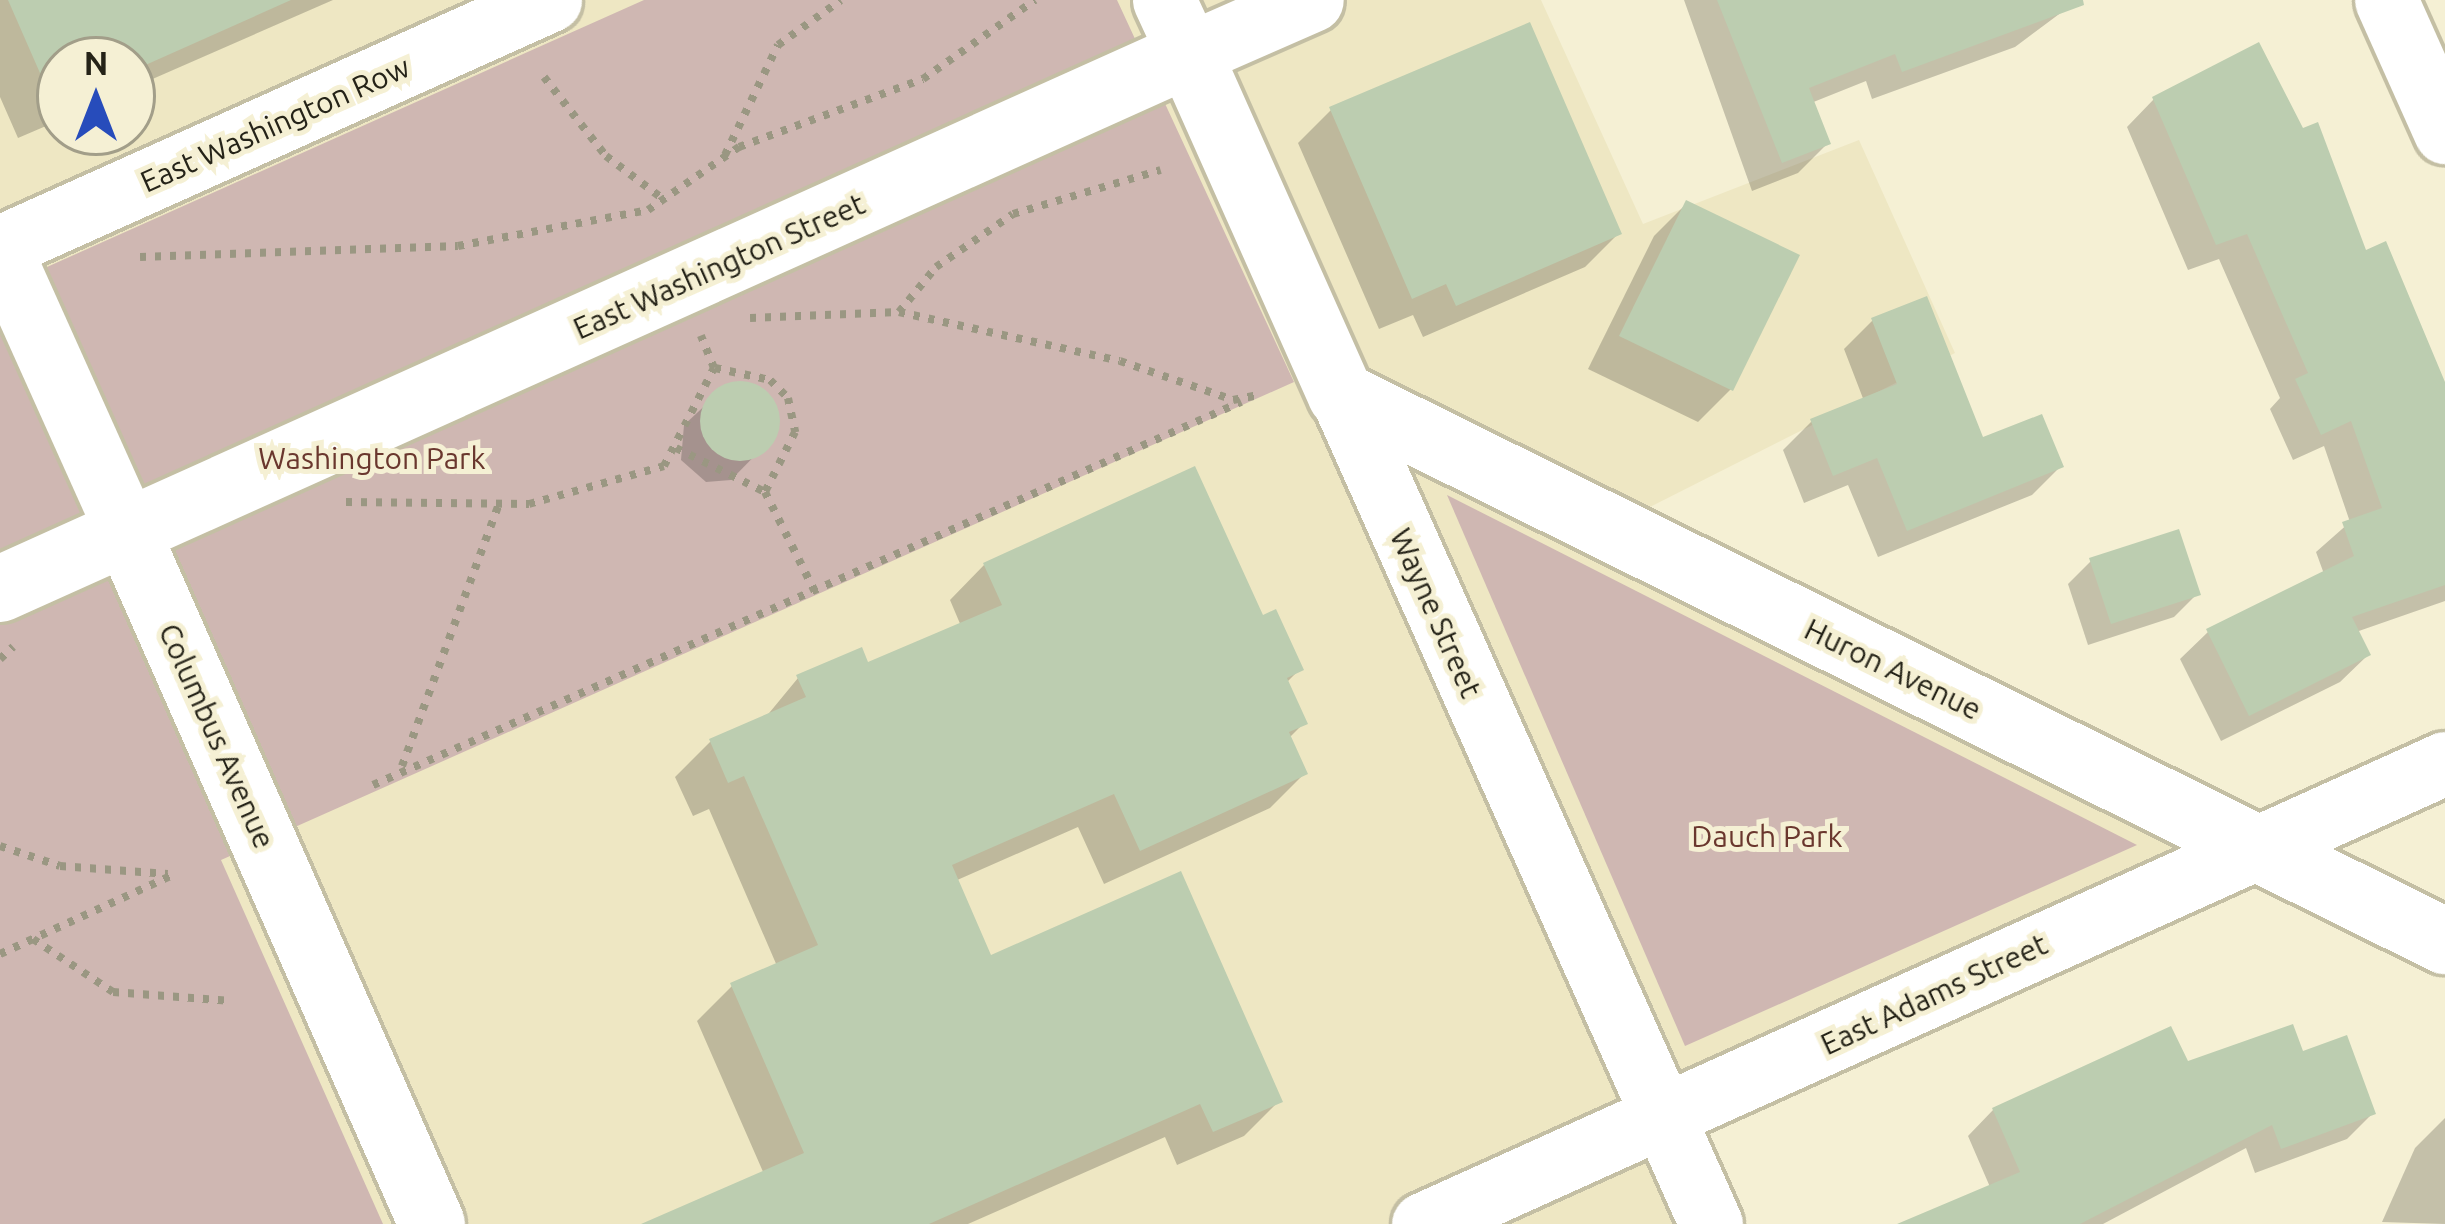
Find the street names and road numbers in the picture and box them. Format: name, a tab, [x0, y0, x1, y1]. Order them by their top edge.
street label: East Washington Row	[135, 48, 415, 200]
street label: East Washington Street	[568, 185, 870, 347]
street label: Wayne Street	[1383, 523, 1489, 703]
street label: Huron Avenue	[1799, 611, 1987, 727]
street label: Columbus Avenue	[151, 618, 283, 854]
street label: East Adams Street	[1815, 926, 2053, 1062]

